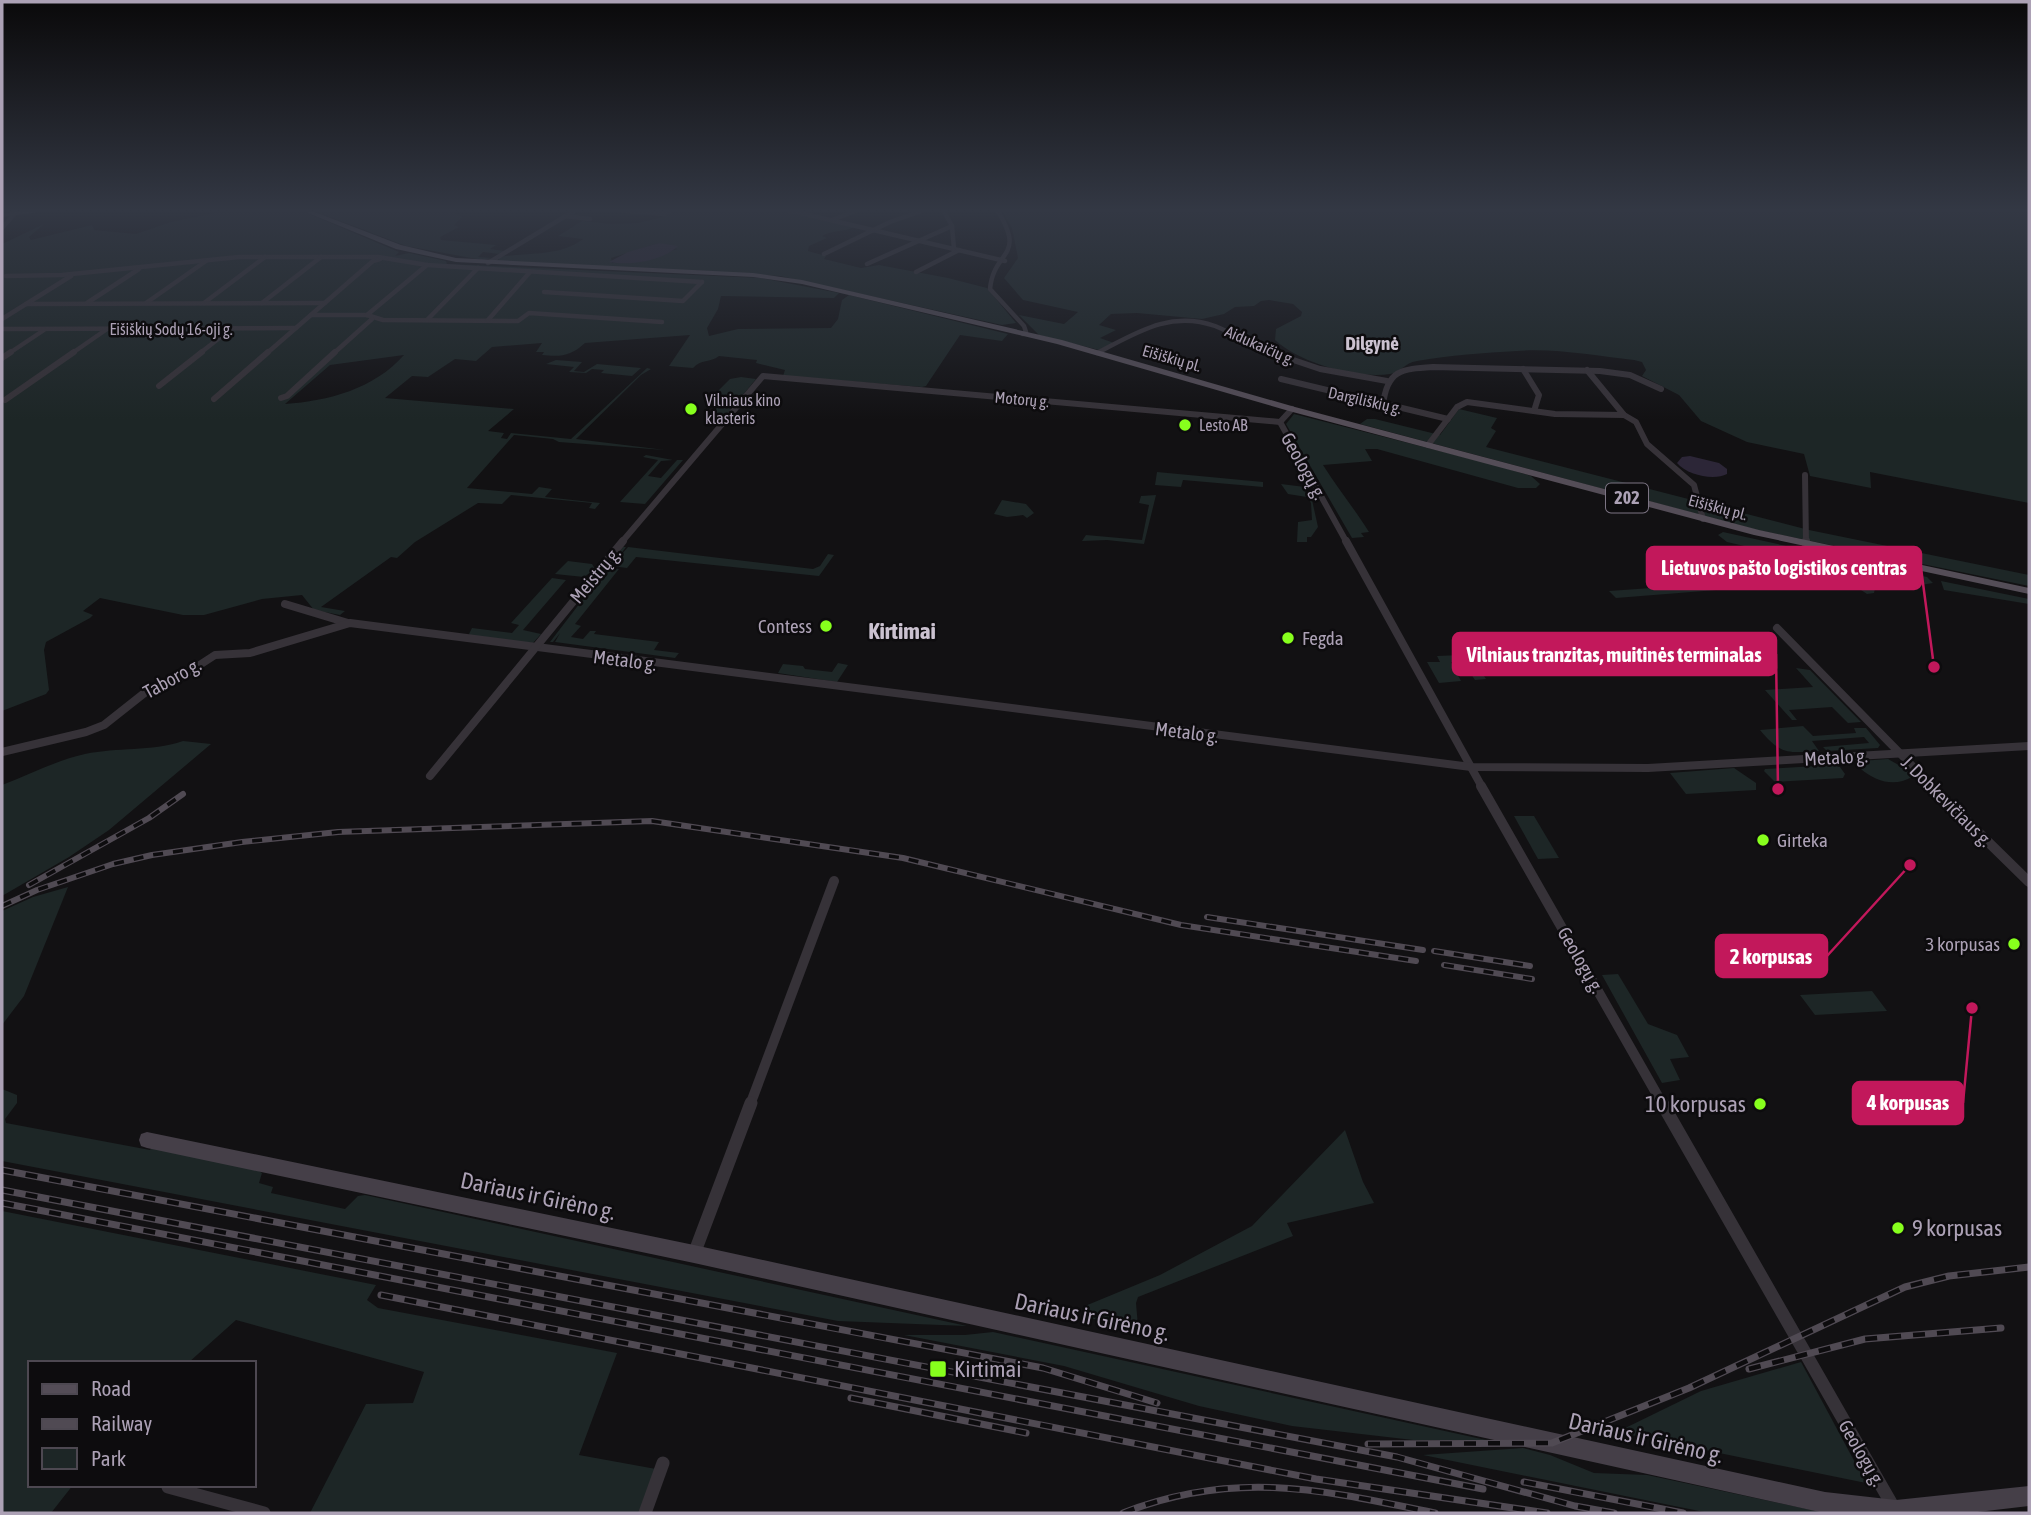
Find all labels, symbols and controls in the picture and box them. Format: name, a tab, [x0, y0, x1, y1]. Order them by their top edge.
street label: Eišiškių Sodų 16-oji g.	[109, 320, 233, 339]
street label: Aidukaičių g.	[1222, 322, 1298, 369]
district label: Dilgynė	[1345, 332, 1399, 354]
street label: Eišiškių pl.	[1140, 341, 1204, 376]
street label: Dargiliškių g.	[1326, 383, 1404, 418]
street label: Motorų g.	[994, 388, 1050, 411]
place label: Vilniaus kino klasteris	[705, 391, 781, 427]
marker: Vilniaus kino klasteris	[683, 401, 699, 417]
place label: Lesto AB	[1199, 416, 1248, 434]
marker: Lesto AB	[1177, 417, 1193, 433]
street label: Geologų g.	[1277, 429, 1331, 503]
road number: 202	[1606, 484, 1648, 512]
street label: Eišiškių pl.	[1686, 491, 1750, 525]
street label: Meistrų g.	[565, 542, 625, 608]
callout: Lietuvos pašto logistikos centras	[1647, 547, 1921, 589]
text: Lietuvos pašto logistikos centras	[1661, 555, 1908, 579]
place label: Contess	[758, 615, 812, 637]
marker: Contess	[818, 618, 834, 634]
district label: Kirtimai	[868, 618, 936, 644]
place label: Fegda	[1302, 627, 1344, 649]
marker: Fegda	[1280, 630, 1296, 646]
callout: Vilniaus tranzitas, muitinės terminalas	[1453, 633, 1776, 675]
text: Vilniaus tranzitas, muitinės terminalas	[1465, 642, 1762, 666]
street label: Metalo g.	[592, 645, 658, 675]
street label: Taboro g.	[139, 653, 205, 703]
street label: Metalo g.	[1154, 717, 1220, 747]
street label: Metalo g.	[1804, 744, 1868, 770]
street label: J. Dobkevičiaus g.	[1897, 751, 1997, 851]
place label: Girteka	[1777, 829, 1828, 851]
marker: Girteka	[1755, 832, 1771, 848]
street label: Geologų g.	[1553, 923, 1609, 997]
place label: 3 korpusas	[1926, 933, 2000, 955]
callout: 2 korpusas	[1716, 935, 1827, 977]
marker: 3 korpusas	[2006, 936, 2022, 952]
text: 2 korpusas	[1730, 944, 1813, 968]
callout: 4 korpusas	[1853, 1082, 1963, 1124]
text: 4 korpusas	[1866, 1090, 1950, 1114]
place label: 10 korpusas	[1645, 1091, 1746, 1117]
marker: 10 korpusas	[1752, 1096, 1768, 1112]
street label: Dariaus ir Girėno g.	[458, 1167, 618, 1225]
place label: 9 korpusas	[1912, 1215, 2002, 1241]
marker: 9 korpusas	[1890, 1220, 1906, 1236]
street label: Dariaus ir Girėno g.	[1012, 1288, 1172, 1346]
place label: Kirtimai	[954, 1356, 1022, 1382]
marker: Kirtimai	[928, 1359, 948, 1379]
legend	[28, 1361, 256, 1487]
text: Road	[91, 1376, 131, 1400]
street label: Dariaus ir Girėno g.	[1566, 1408, 1726, 1468]
text: Railway	[91, 1411, 153, 1435]
street label: Geologų g.	[1834, 1416, 1890, 1490]
text: Park	[91, 1446, 126, 1470]

